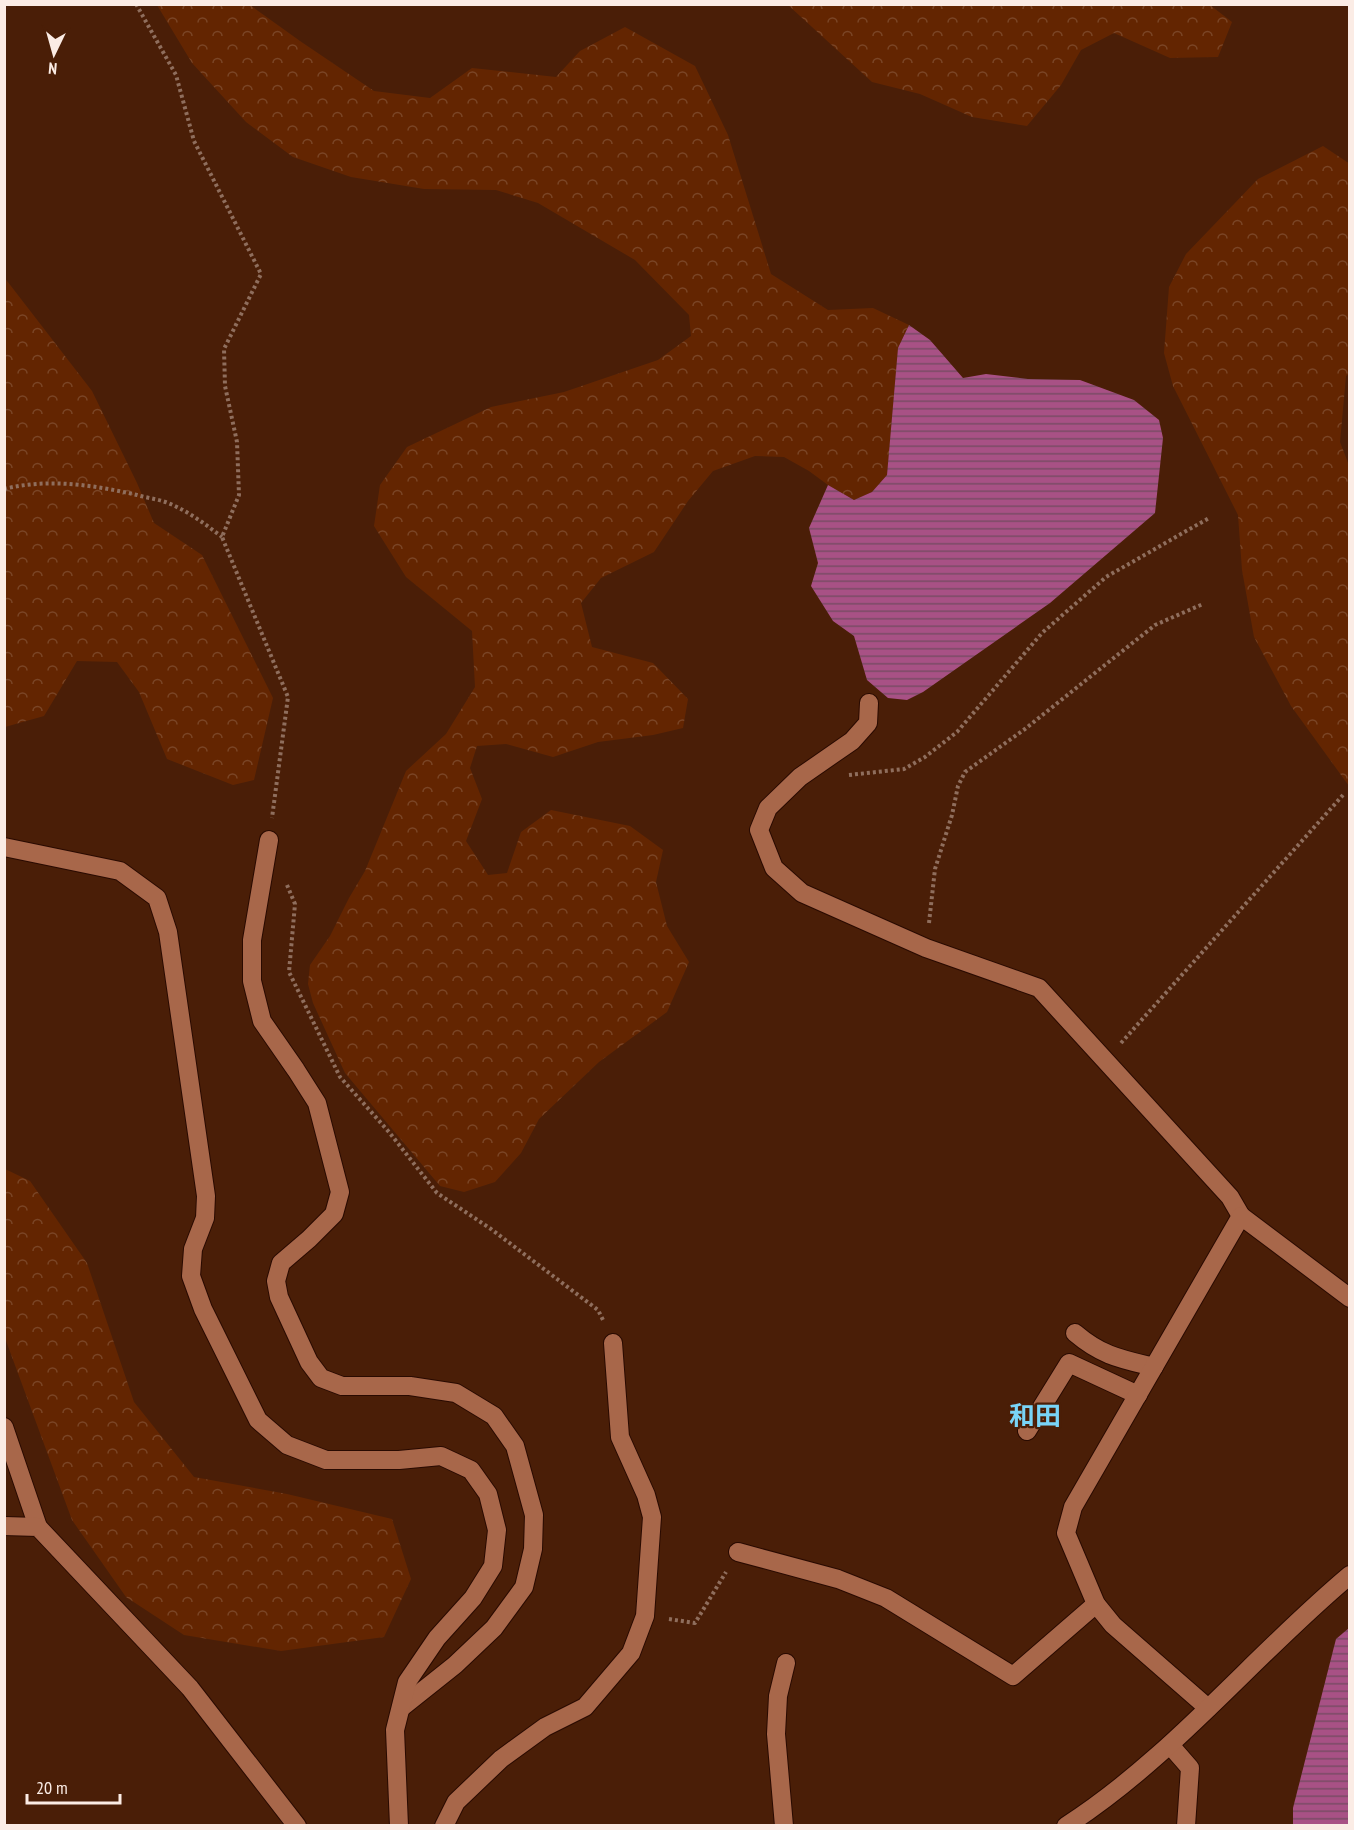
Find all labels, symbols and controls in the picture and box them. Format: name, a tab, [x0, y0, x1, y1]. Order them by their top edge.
north arrow	[24, 24, 84, 84]
text: N	[48, 59, 58, 79]
district label: 和田	[1009, 1399, 1061, 1432]
scale bar	[27, 1767, 120, 1805]
text: 20 m	[36, 1776, 68, 1799]

